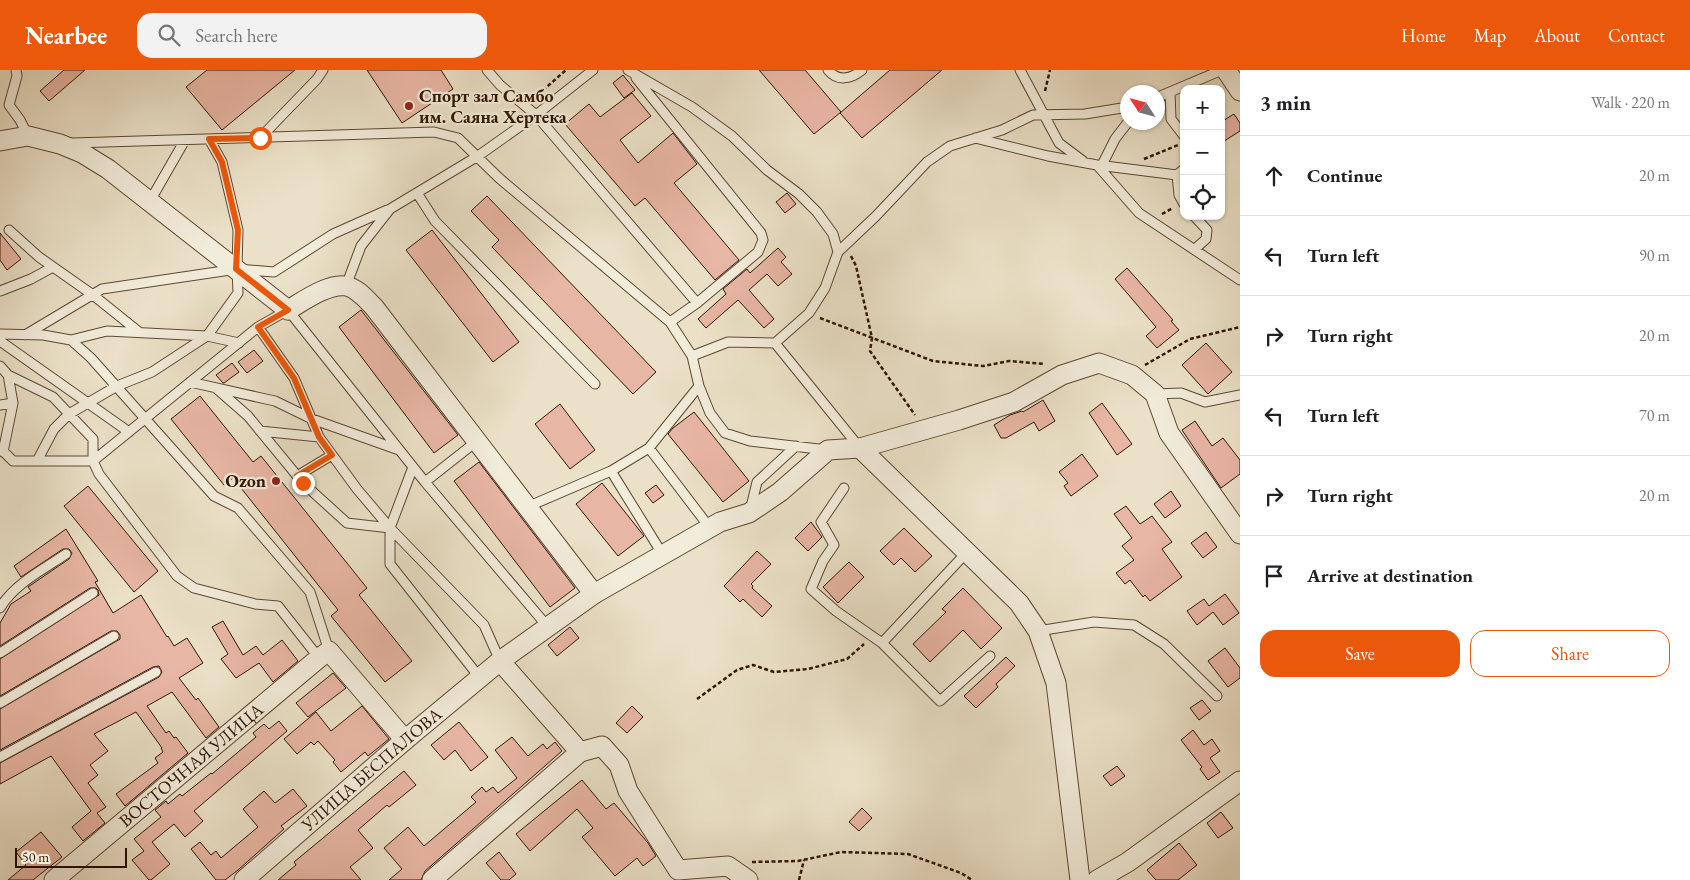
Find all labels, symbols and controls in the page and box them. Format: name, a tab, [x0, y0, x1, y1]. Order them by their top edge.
search box	[137, 13, 487, 58]
text: Nearbee	[25, 20, 107, 51]
icon: search	[155, 21, 183, 49]
text: Search here	[195, 23, 278, 48]
text: Home	[1401, 24, 1446, 47]
text: Map	[1474, 24, 1506, 47]
text: About	[1534, 24, 1580, 47]
text: Contact	[1608, 24, 1665, 47]
place label: Спорт зал Самбо им. Саяна Хертека	[419, 84, 567, 128]
north arrow	[1120, 85, 1165, 130]
map controls	[1180, 85, 1225, 220]
button: +	[1180, 85, 1225, 130]
text: 3 min	[1260, 89, 1311, 116]
text: Walk · 220 m	[1591, 92, 1670, 113]
marker: Спорт зал Самбо им. Саяна Хертека	[403, 100, 415, 112]
route start	[249, 127, 272, 150]
button: −	[1180, 130, 1225, 175]
icon: ahead	[1260, 162, 1288, 190]
text: Continue	[1307, 163, 1382, 188]
text: 20 m	[1639, 165, 1670, 186]
button: locate	[1180, 175, 1225, 220]
icon: left	[1260, 242, 1288, 270]
text: Turn left	[1307, 243, 1379, 268]
text: 90 m	[1639, 245, 1670, 266]
icon: right	[1260, 322, 1288, 350]
text: Turn right	[1307, 323, 1393, 348]
text: 20 m	[1639, 325, 1670, 346]
icon: left	[1260, 402, 1288, 430]
text: Turn left	[1307, 403, 1379, 428]
text: 70 m	[1639, 405, 1670, 426]
place label: Ozon	[225, 469, 266, 492]
route end	[292, 472, 315, 495]
marker: Ozon	[270, 475, 282, 487]
icon: right	[1260, 482, 1288, 510]
text: Turn right	[1307, 483, 1393, 508]
text: 20 m	[1639, 485, 1670, 506]
icon: arrive	[1260, 562, 1288, 590]
text: Arrive at destination	[1307, 563, 1473, 588]
button: Save	[1260, 630, 1460, 677]
button: Share	[1470, 630, 1670, 677]
street label: ВОСТОЧНАЯ УЛИЦА	[114, 697, 268, 832]
street label: УЛИЦА БЕСПАЛОВА	[296, 702, 447, 836]
scale bar	[15, 845, 128, 868]
text: 50 m	[22, 848, 49, 866]

